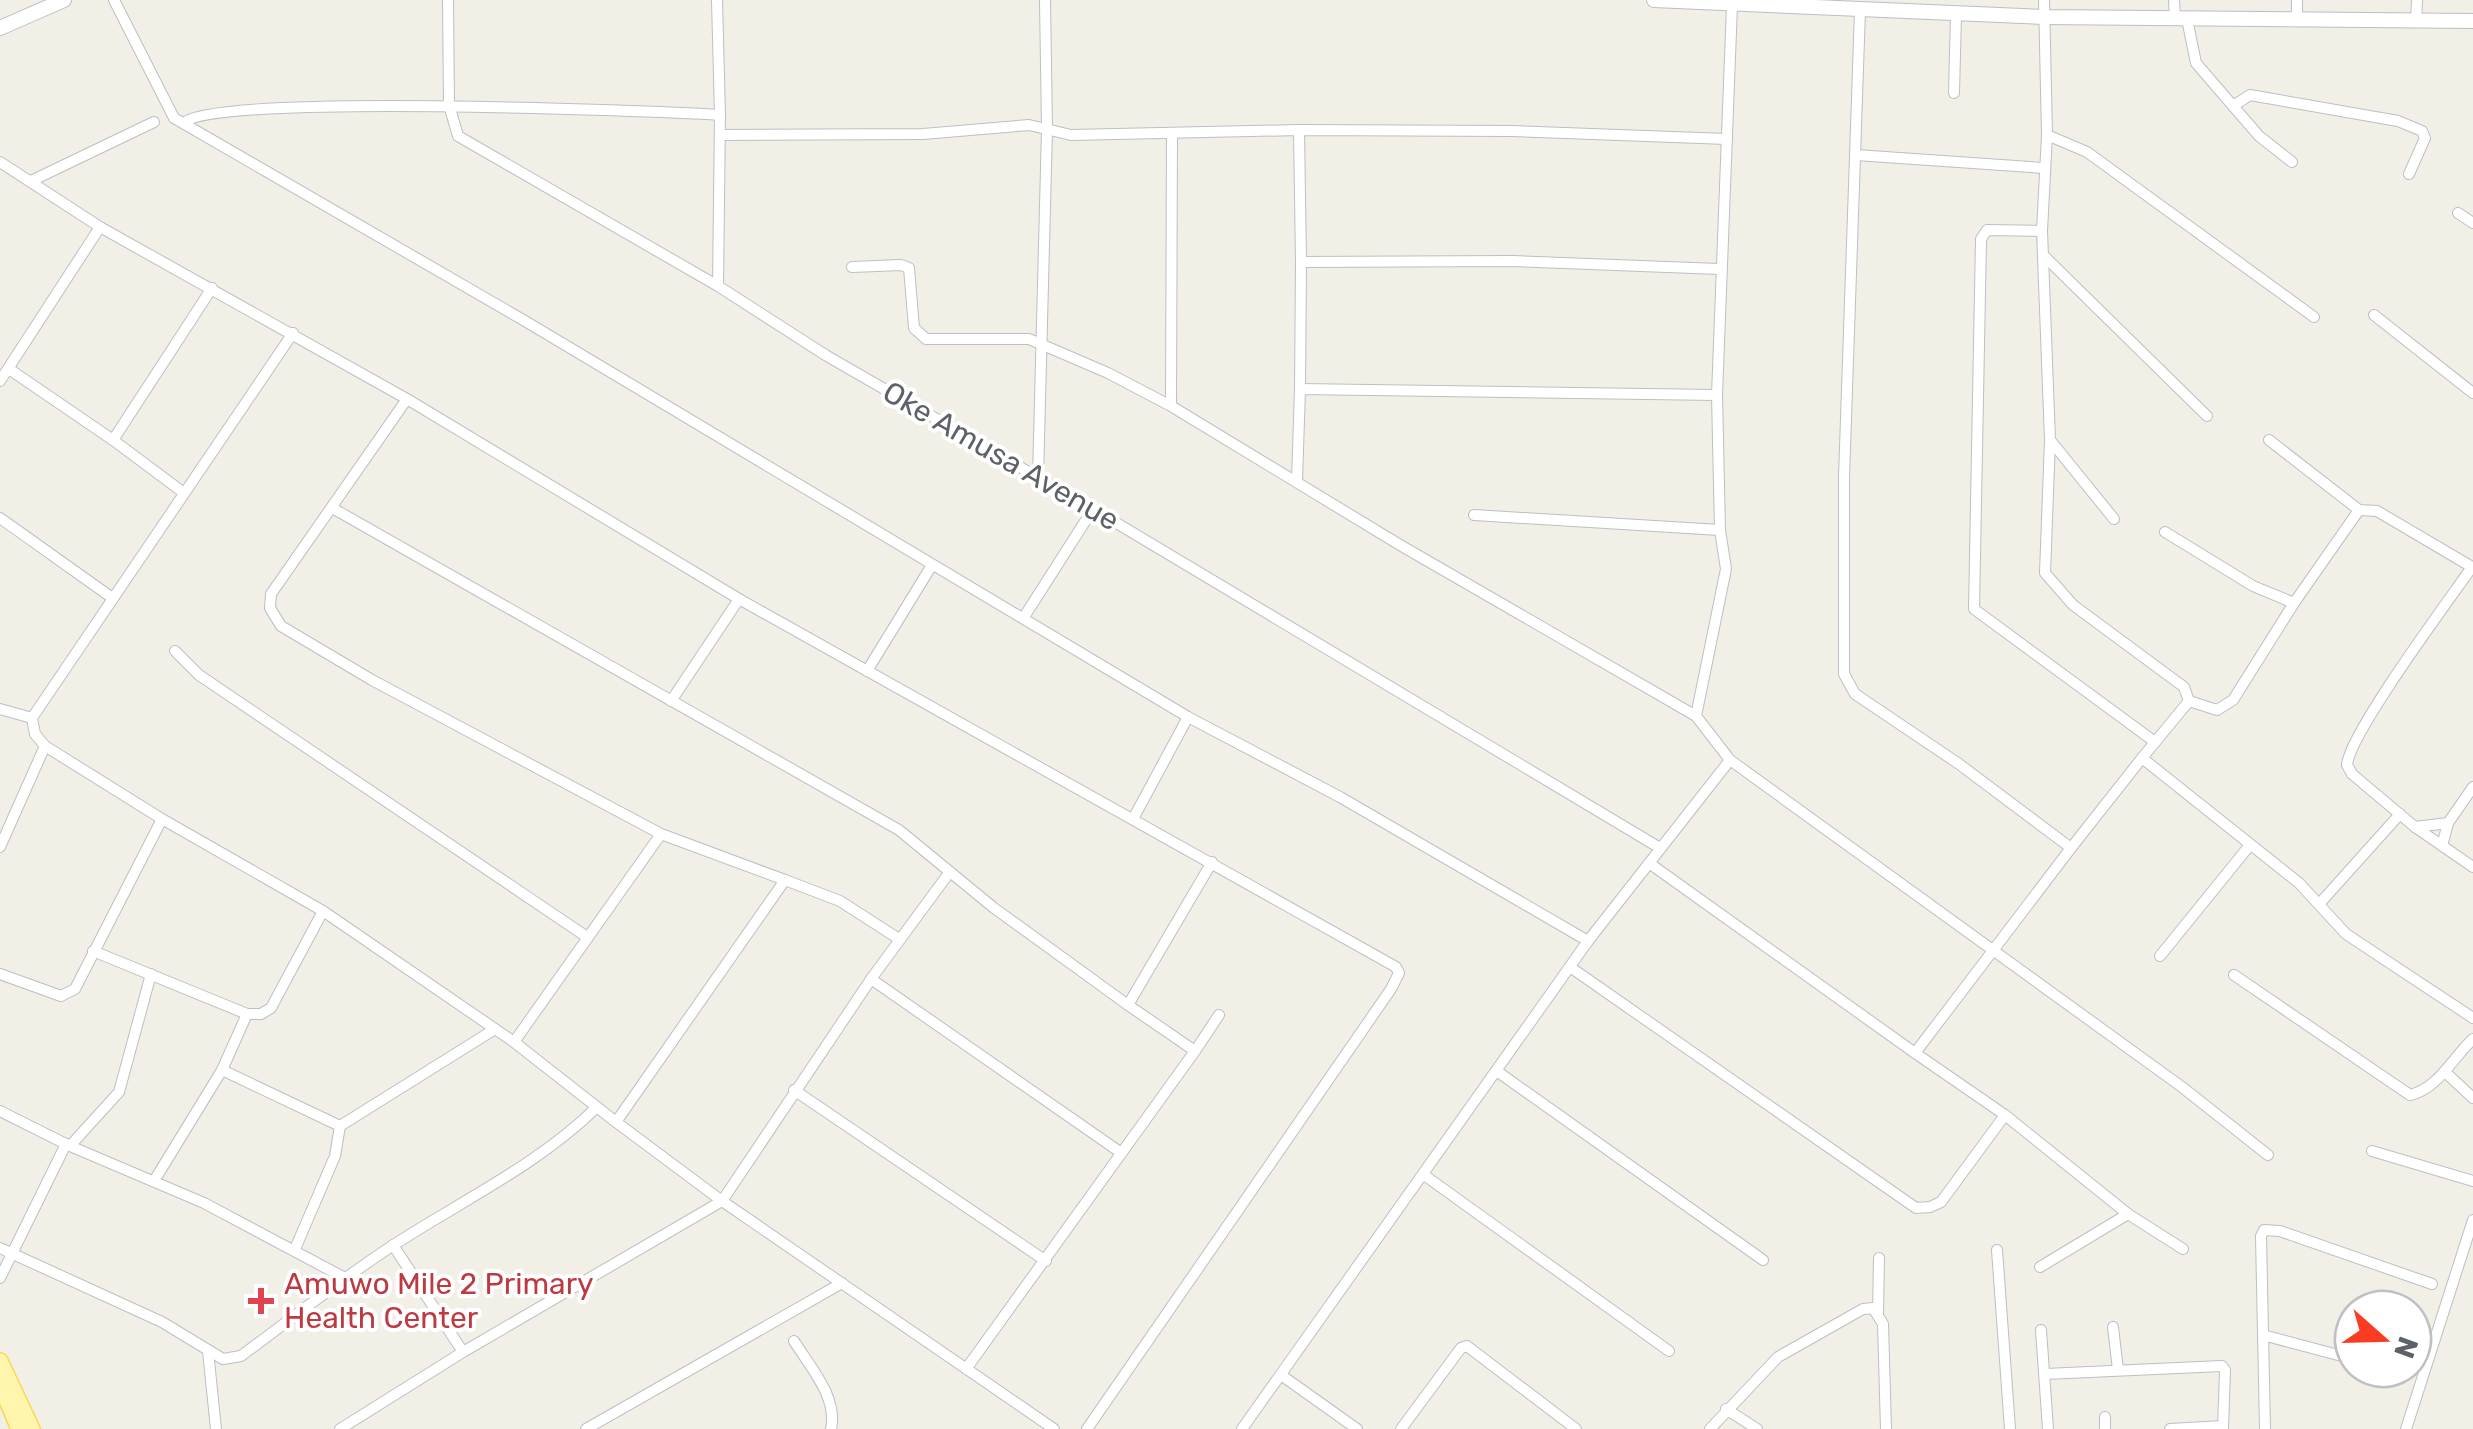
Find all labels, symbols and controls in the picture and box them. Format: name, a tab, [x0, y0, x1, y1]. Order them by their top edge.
street label: Oke Amusa Avenue	[877, 374, 1125, 538]
place label: Amuwo Mile 2 Primary Health Center	[284, 1266, 594, 1336]
marker: Amuwo Mile 2 Primary Health Center	[248, 1288, 274, 1314]
north arrow	[2333, 1289, 2433, 1389]
text: N	[2387, 1332, 2425, 1362]

